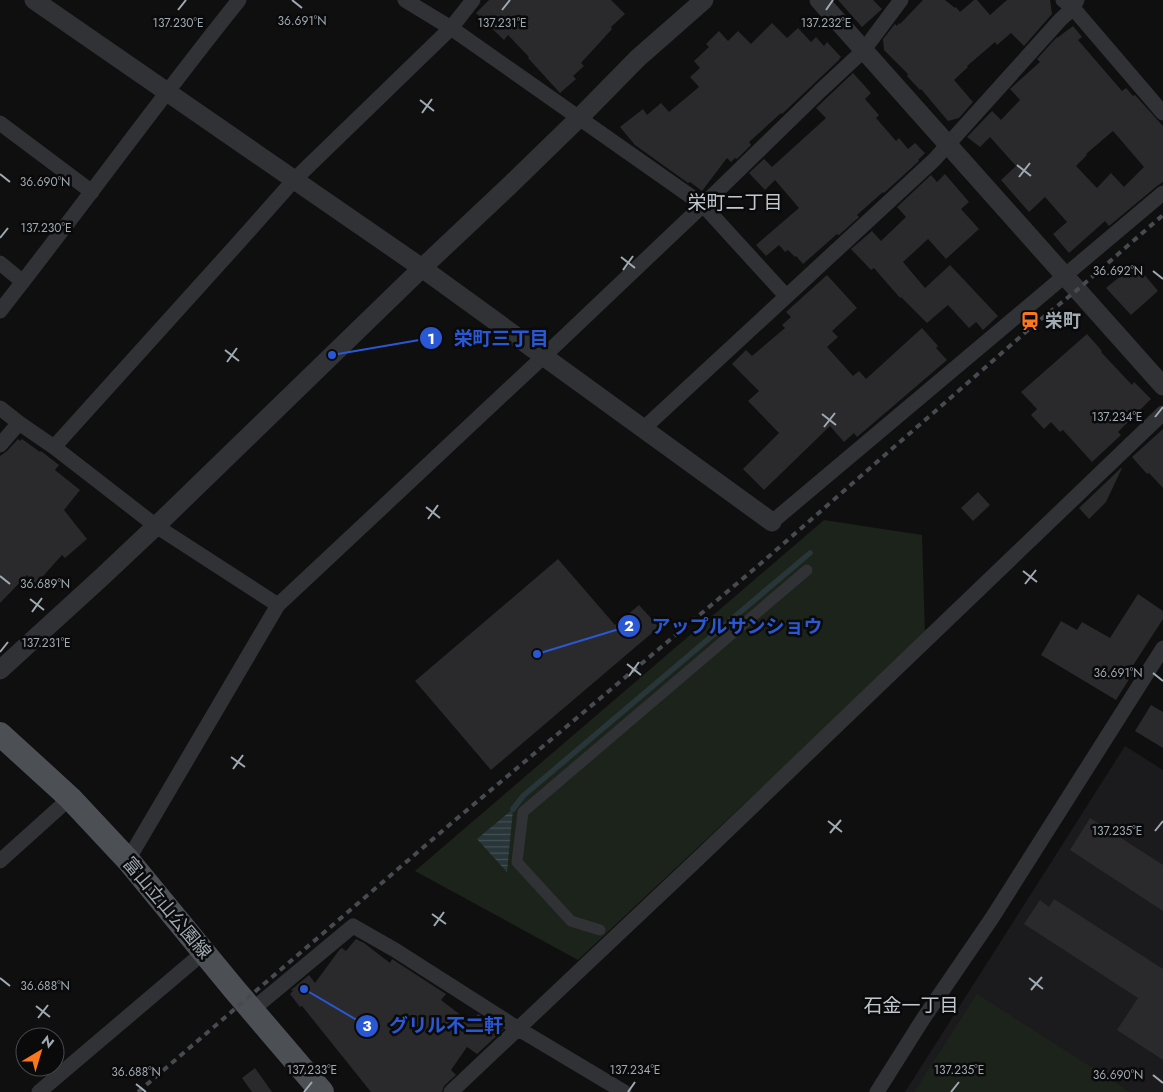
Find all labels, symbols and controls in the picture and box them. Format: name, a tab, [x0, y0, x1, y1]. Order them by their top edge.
text: 36.691°N	[278, 12, 326, 30]
text: 137.230°E	[153, 14, 204, 32]
text: 137.231°E	[477, 14, 527, 32]
text: 137.232°E	[801, 14, 851, 32]
text: 36.690°N	[20, 173, 70, 191]
district label: 栄町二丁目	[687, 189, 783, 216]
text: 137.230°E	[21, 219, 72, 237]
text: 36.692°N	[1093, 262, 1143, 280]
place label: 栄町	[1045, 308, 1081, 334]
station icon: 栄町	[1019, 310, 1041, 332]
callout: 栄町三丁目	[419, 321, 559, 355]
text: 栄町三丁目	[453, 325, 549, 352]
text: 1	[427, 328, 435, 350]
text: 137.234°E	[1092, 408, 1142, 426]
text: 36.689°N	[20, 575, 70, 593]
callout: アップルサンショウ	[617, 609, 833, 643]
text: アップルサンショウ	[651, 613, 823, 640]
text: 2	[624, 615, 634, 637]
text: 137.231°E	[21, 634, 71, 652]
text: 36.691°N	[1094, 664, 1142, 682]
text: 137.235°E	[1092, 822, 1142, 840]
street label: 富山立山公園線	[117, 851, 217, 965]
text: 36.688°N	[20, 977, 70, 995]
district label: 石金一丁目	[863, 992, 959, 1019]
callout: グリル不二軒	[354, 1009, 513, 1043]
text: グリル不二軒	[389, 1012, 503, 1039]
text: 3	[362, 1015, 372, 1037]
north arrow	[15, 1027, 65, 1077]
text: N	[37, 1030, 59, 1053]
text: 137.233°E	[287, 1061, 337, 1079]
text: 137.234°E	[610, 1061, 660, 1079]
text: 137.235°E	[934, 1061, 984, 1079]
text: 36.688°N	[111, 1063, 161, 1081]
text: 36.690°N	[1093, 1066, 1143, 1084]

